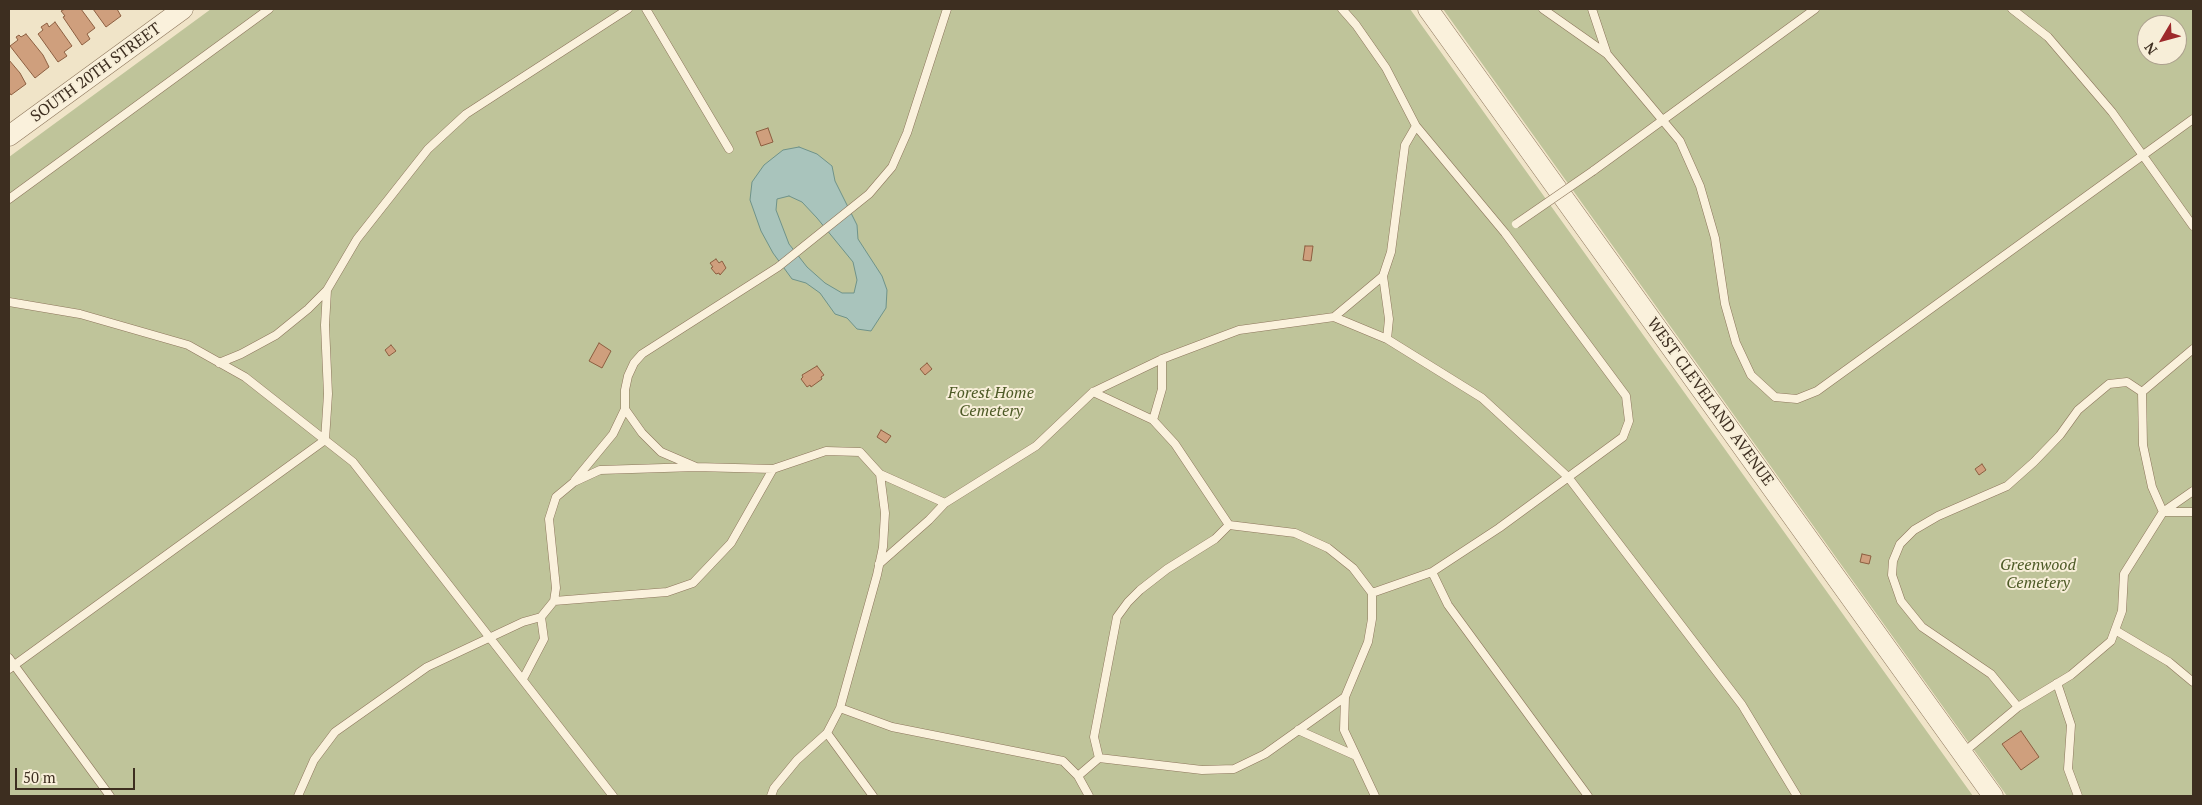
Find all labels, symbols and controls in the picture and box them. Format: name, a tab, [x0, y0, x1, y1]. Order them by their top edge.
north arrow	[2137, 15, 2187, 65]
street label: SOUTH 20TH STREET	[27, 19, 165, 127]
text: N	[2140, 39, 2161, 59]
street label: WEST CLEVELAND AVENUE	[1643, 314, 1777, 490]
park label: Forest Home Cemetery	[948, 383, 1034, 421]
park label: Greenwood Cemetery	[2000, 555, 2076, 593]
scale bar	[18, 758, 138, 790]
text: 50 m	[23, 767, 56, 787]

